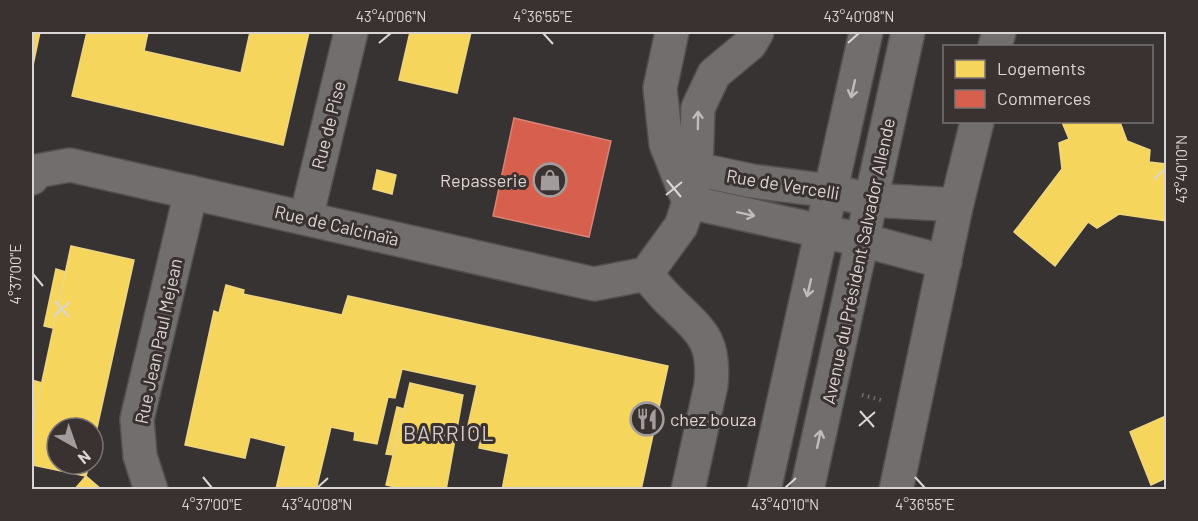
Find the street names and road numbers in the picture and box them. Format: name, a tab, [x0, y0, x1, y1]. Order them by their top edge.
street label: Rue de Pise	[306, 78, 350, 172]
street label: Avenue du Président Salvador Allende	[817, 116, 899, 406]
street label: Rue de Vercelli	[725, 164, 841, 204]
street label: Rue de Calcinaïa	[273, 200, 401, 250]
street label: Rue Jean Paul Mejean	[130, 256, 186, 426]

